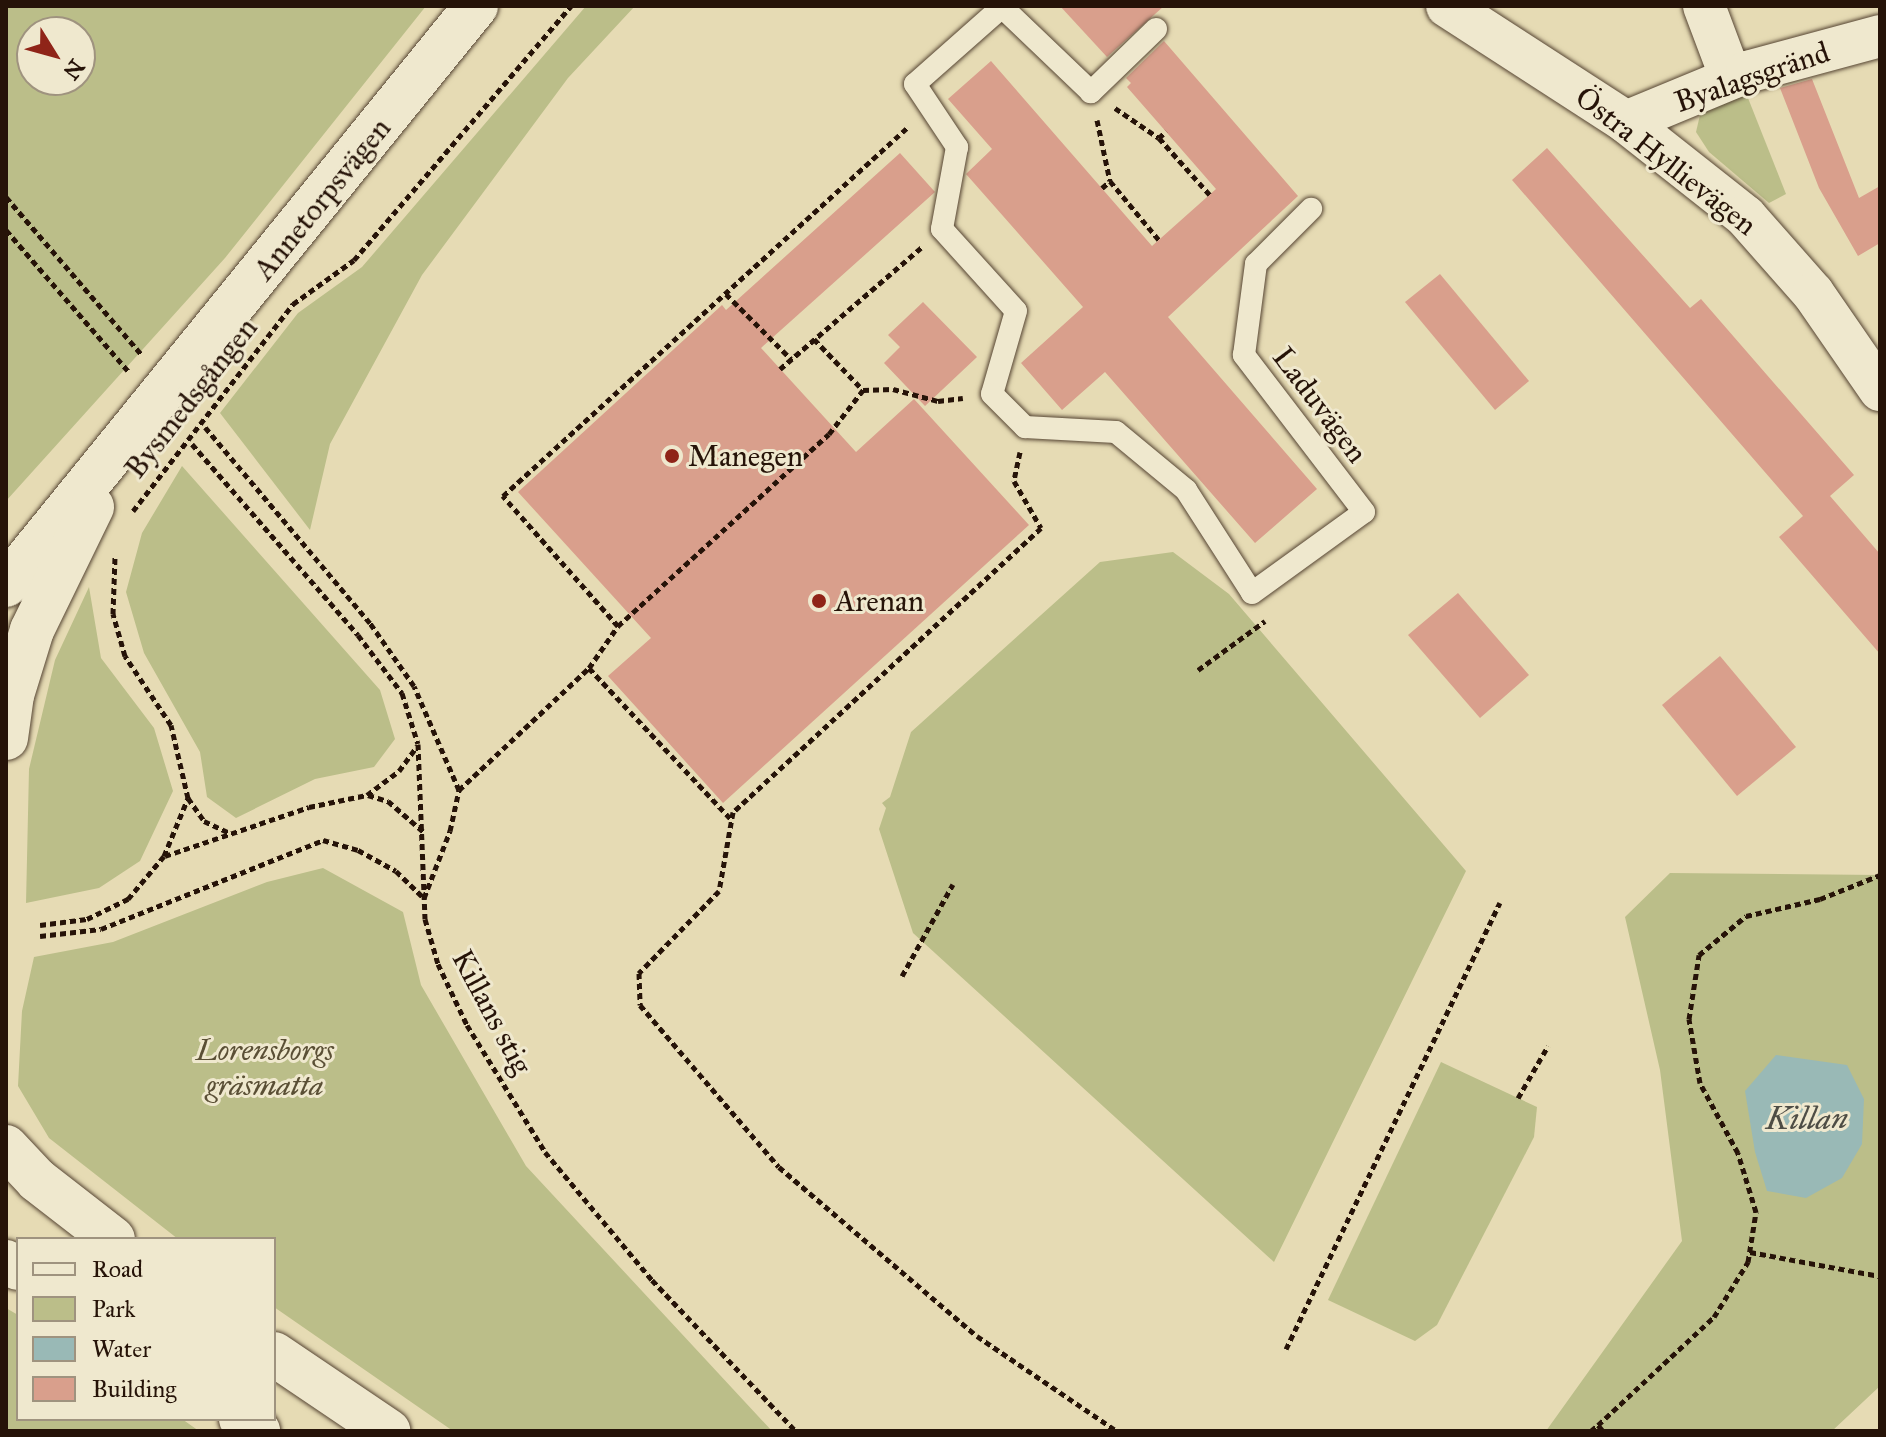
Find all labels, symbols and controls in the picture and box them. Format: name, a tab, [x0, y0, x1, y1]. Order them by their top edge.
north arrow	[16, 16, 96, 96]
street label: Byalagsgränd	[1670, 34, 1834, 120]
text: N	[58, 54, 90, 85]
street label: Östra Hyllievägen	[1568, 79, 1764, 243]
street label: Annetorpsvägen	[246, 111, 398, 287]
street label: Bysmedsgången	[117, 311, 265, 485]
street label: Laduvägen	[1265, 340, 1375, 470]
place label: Manegen	[688, 438, 803, 474]
marker: Manegen	[663, 447, 681, 465]
place label: Arenan	[835, 583, 924, 619]
marker: Arenan	[810, 592, 828, 610]
street label: Killans stig	[444, 944, 540, 1080]
park label: Lorensborgs gräsmatta	[196, 1032, 334, 1102]
water label: Killan	[1766, 1100, 1848, 1138]
legend	[16, 1237, 276, 1421]
text: Road	[92, 1254, 143, 1284]
text: Park	[92, 1294, 135, 1324]
text: Water	[92, 1334, 151, 1364]
text: Building	[92, 1374, 177, 1404]

